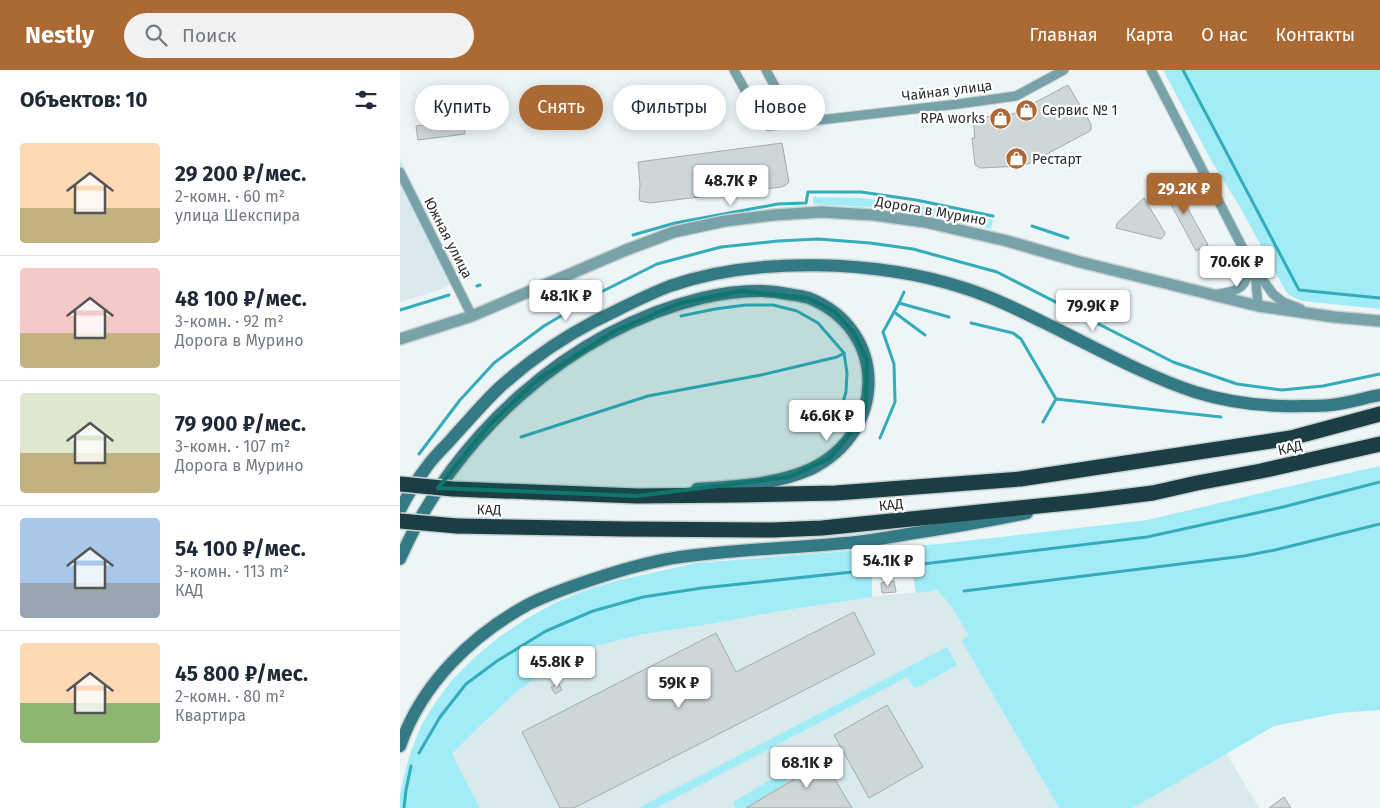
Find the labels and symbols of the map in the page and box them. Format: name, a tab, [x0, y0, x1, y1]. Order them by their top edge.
street label: Чайная улица	[901, 77, 993, 105]
shop icon: Сервис № 1	[1014, 98, 1038, 122]
place label: Сервис № 1	[1042, 102, 1118, 119]
shop icon: RPA works	[989, 106, 1013, 130]
place label: RPA works	[920, 110, 985, 127]
shop icon: Рестарт	[1004, 147, 1028, 171]
place label: Рестарт	[1032, 151, 1082, 168]
pin: 48.7K ₽	[685, 164, 777, 207]
pin: 29.2K ₽	[1138, 172, 1230, 215]
street label: Дорога в Мурино	[873, 193, 988, 229]
street label: Южная улица	[420, 195, 476, 281]
pin: 70.6K ₽	[1191, 246, 1283, 288]
pin: 48.1K ₽	[520, 280, 612, 322]
pin: 79.9K ₽	[1047, 290, 1139, 332]
pin: 46.6K ₽	[781, 400, 873, 442]
street label: КАД	[1276, 437, 1304, 459]
street label: КАД	[878, 495, 904, 515]
street label: КАД	[476, 501, 502, 519]
pin: 54.1K ₽	[842, 544, 934, 587]
pin: 45.8K ₽	[511, 646, 603, 688]
pin: 59K ₽	[644, 666, 714, 709]
pin: 68.1K ₽	[761, 746, 853, 789]

